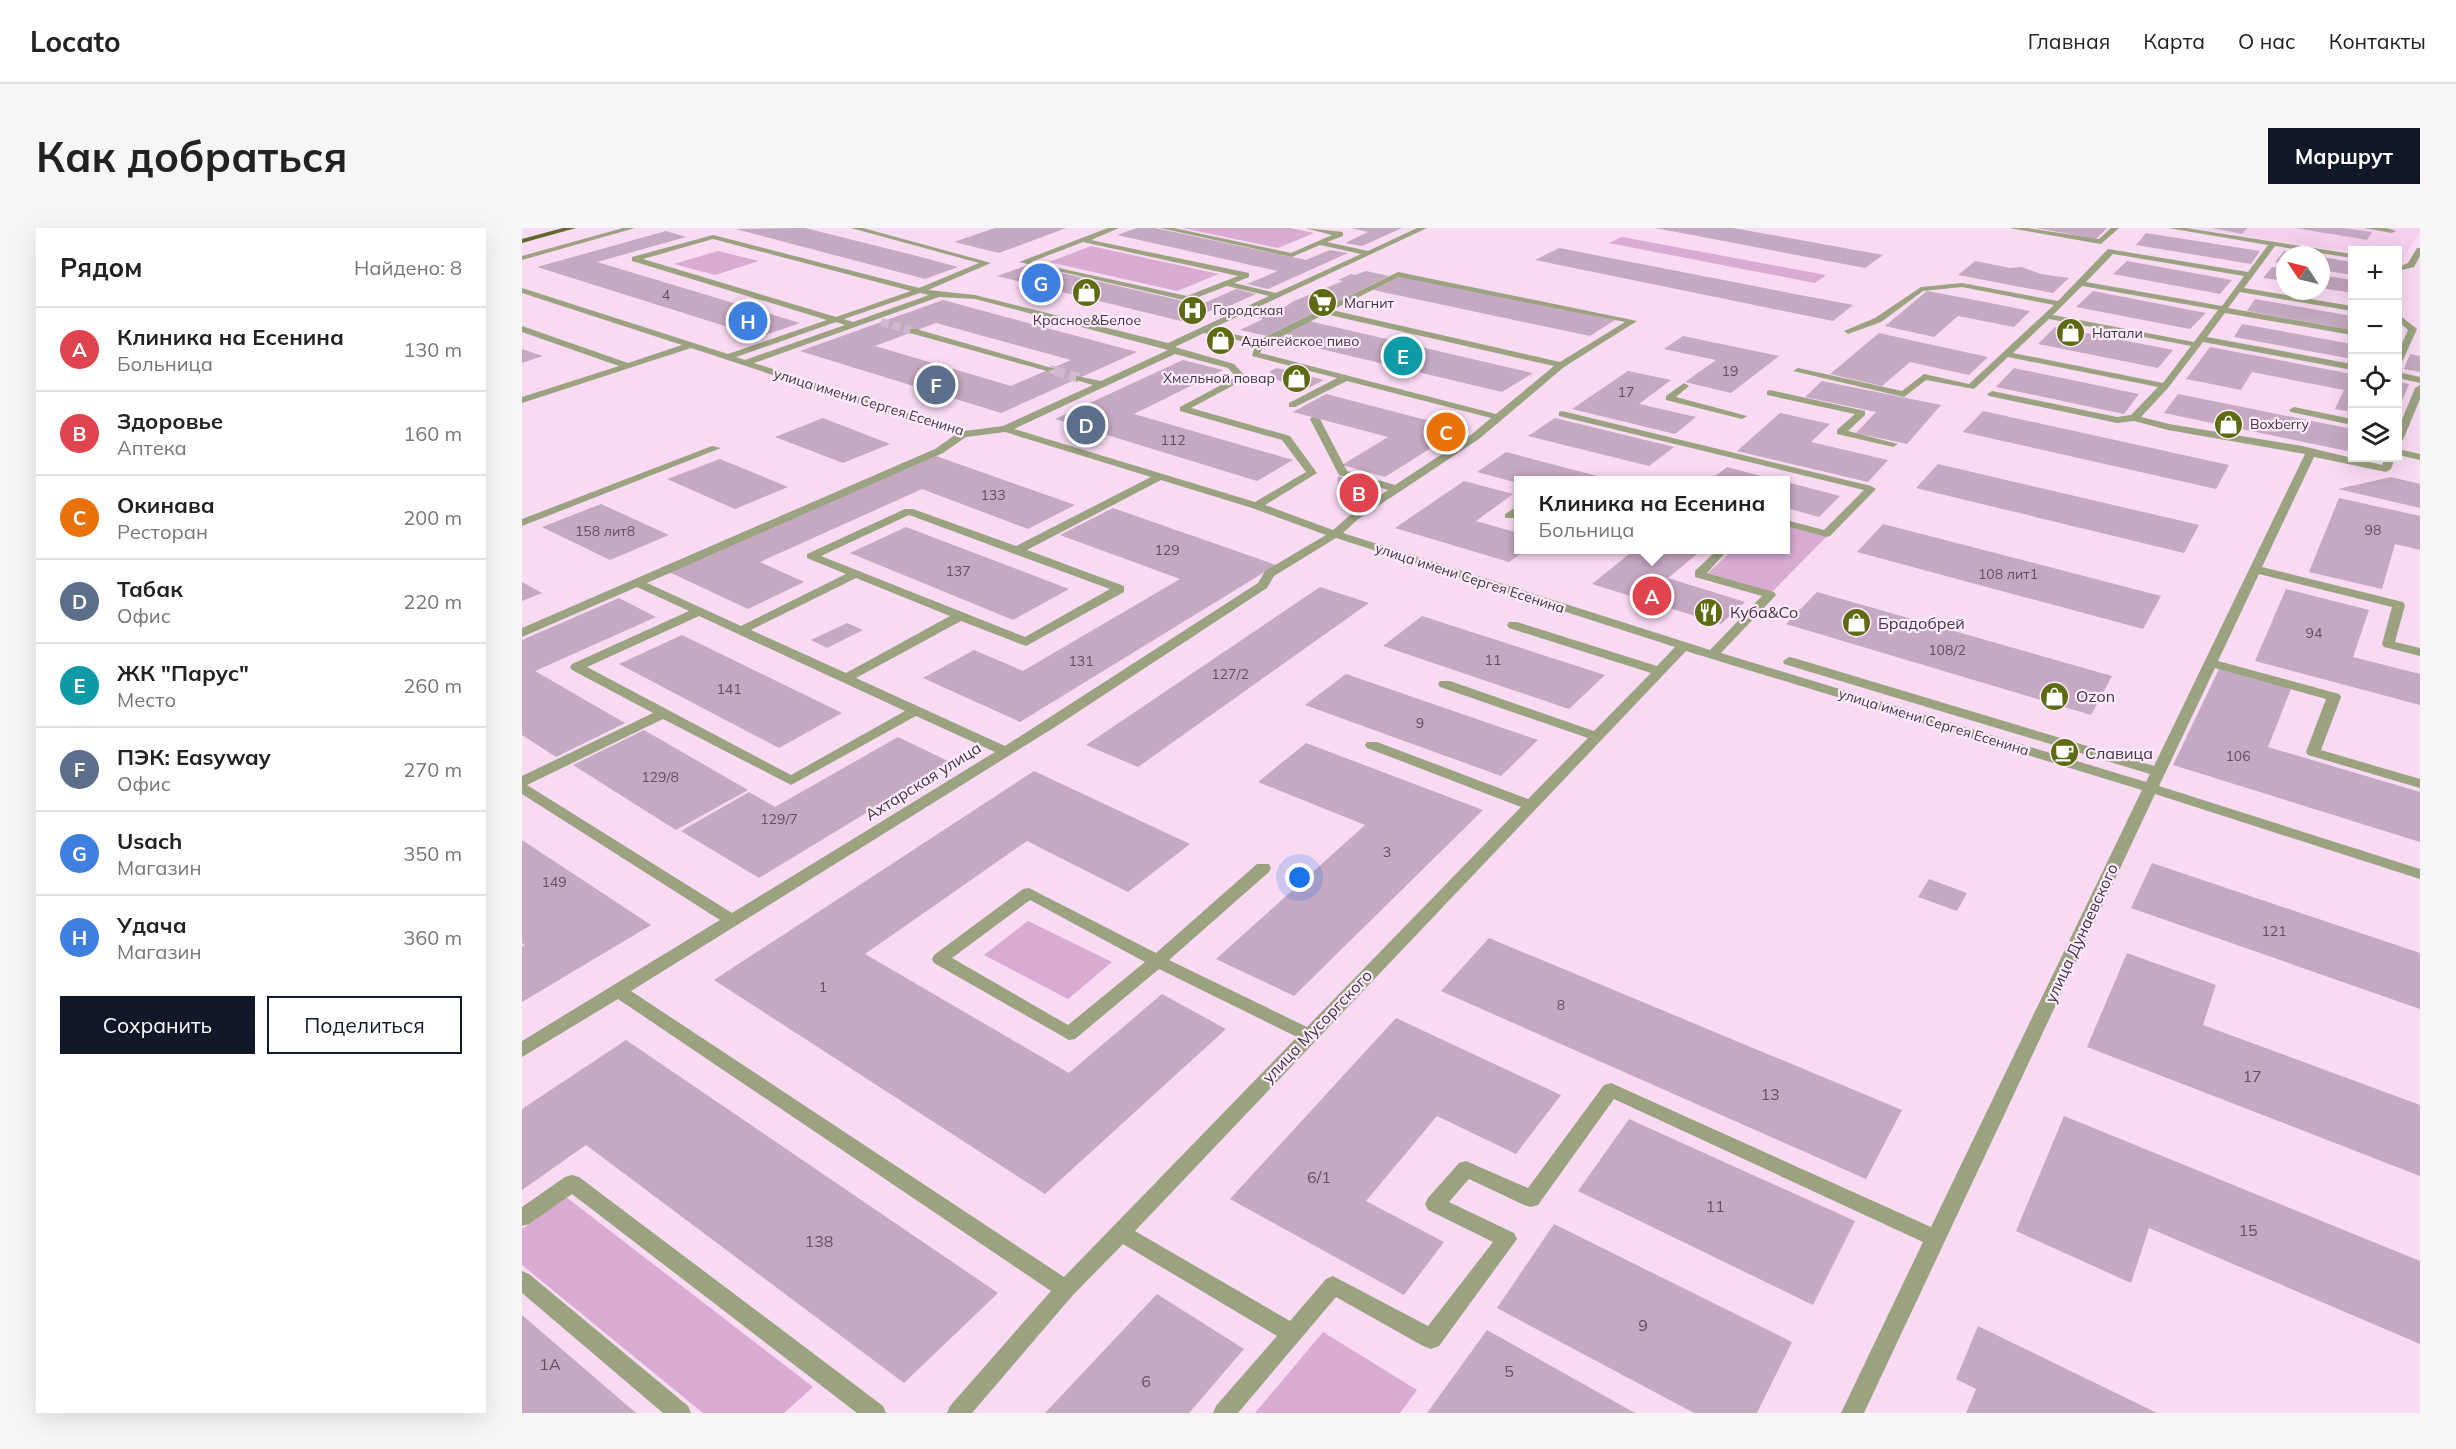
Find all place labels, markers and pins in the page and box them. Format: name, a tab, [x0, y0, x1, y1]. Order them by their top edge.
pin: G	[1022, 260, 1060, 306]
shop icon: Красное&Белое	[1071, 277, 1103, 309]
supermarket icon: Магнит	[1307, 287, 1339, 319]
hospital icon: Городская	[1176, 294, 1208, 326]
place label: Магнит	[1344, 294, 1394, 312]
pin: H	[728, 298, 768, 344]
place label: Городская	[1213, 301, 1283, 319]
place label: Красное&Белое	[1033, 311, 1141, 329]
shop icon: Натали	[2055, 317, 2087, 349]
place label: Натали	[2092, 324, 2143, 342]
shop icon: Адыгейское пиво	[1204, 325, 1236, 357]
place label: Адыгейское пиво	[1241, 332, 1359, 350]
pin: E	[1384, 334, 1422, 378]
pin: F	[916, 362, 956, 408]
shop icon: Хмельной повар	[1280, 362, 1312, 394]
place label: Хмельной повар	[1163, 369, 1275, 387]
pin: D	[1066, 402, 1106, 448]
shop icon: Boxberry	[2213, 408, 2245, 440]
pin: C	[1426, 410, 1466, 454]
place label: Boxberry	[2250, 415, 2309, 433]
pin: B	[1340, 470, 1378, 516]
pin: A	[1632, 574, 1672, 619]
restaurant icon: Куба&Co	[1693, 596, 1725, 628]
place label: Куба&Co	[1730, 602, 1798, 622]
shop icon: Брадобрей	[1841, 607, 1873, 639]
place label: Брадобрей	[1878, 613, 1965, 633]
shop icon: Ozon	[2039, 680, 2071, 712]
place label: Ozon	[2076, 686, 2115, 706]
cafe icon: Славица	[2048, 737, 2080, 769]
place label: Славица	[2085, 743, 2153, 763]

